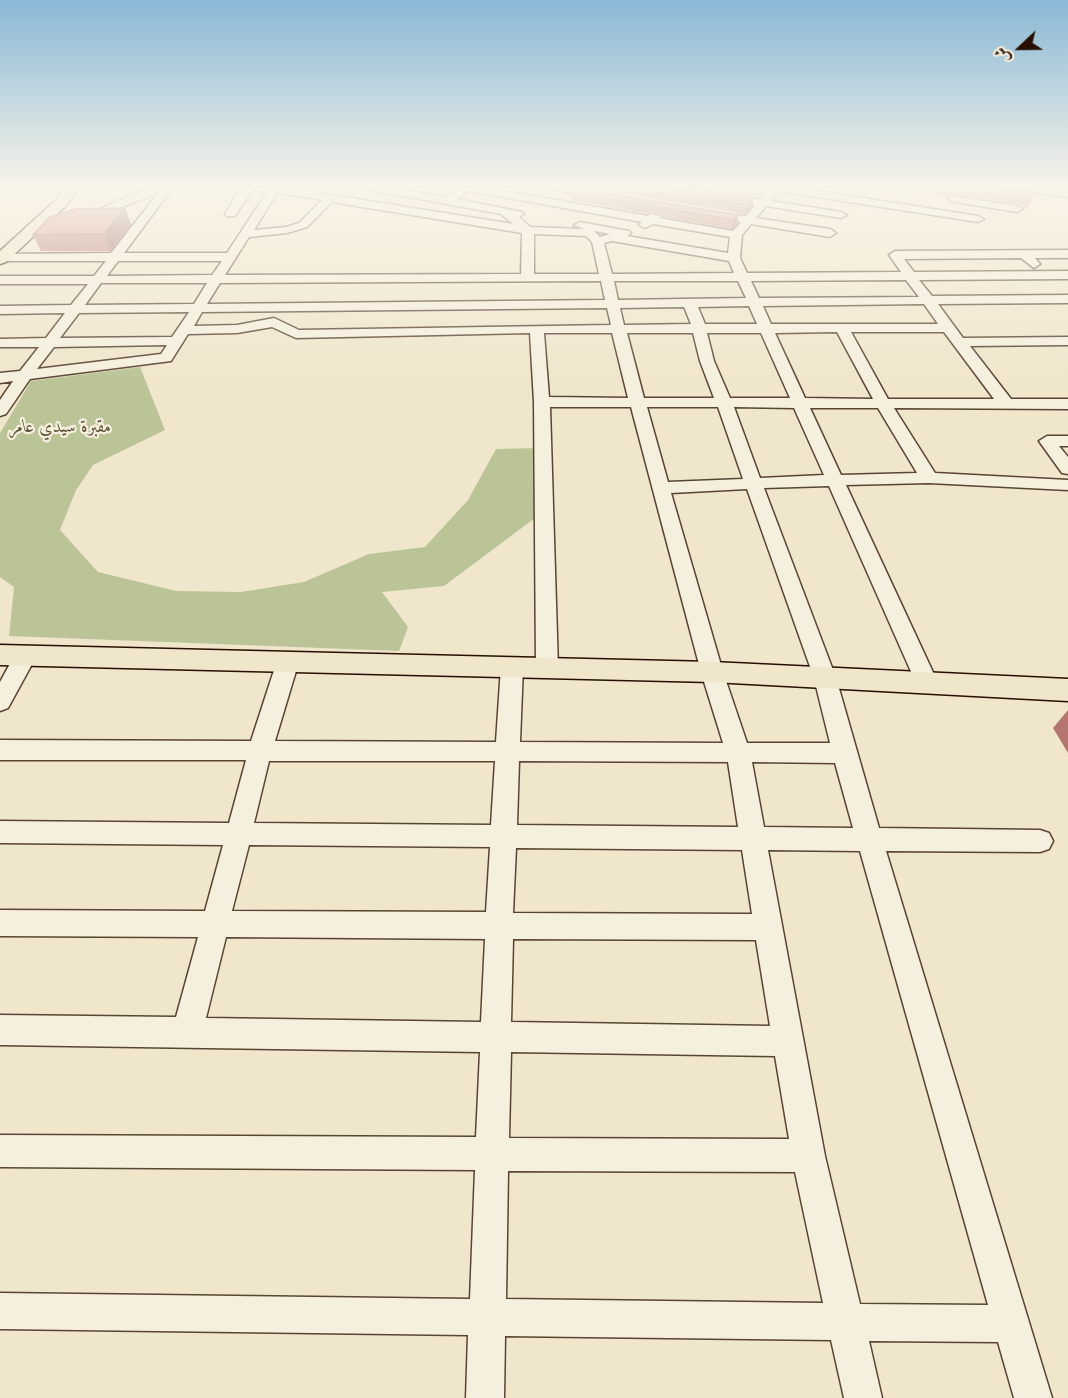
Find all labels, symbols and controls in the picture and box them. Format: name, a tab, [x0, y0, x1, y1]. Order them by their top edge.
north arrow	[990, 18, 1050, 78]
text: ش	[993, 44, 1014, 65]
park label: مقبرة سيدي عامر	[8, 416, 112, 438]

